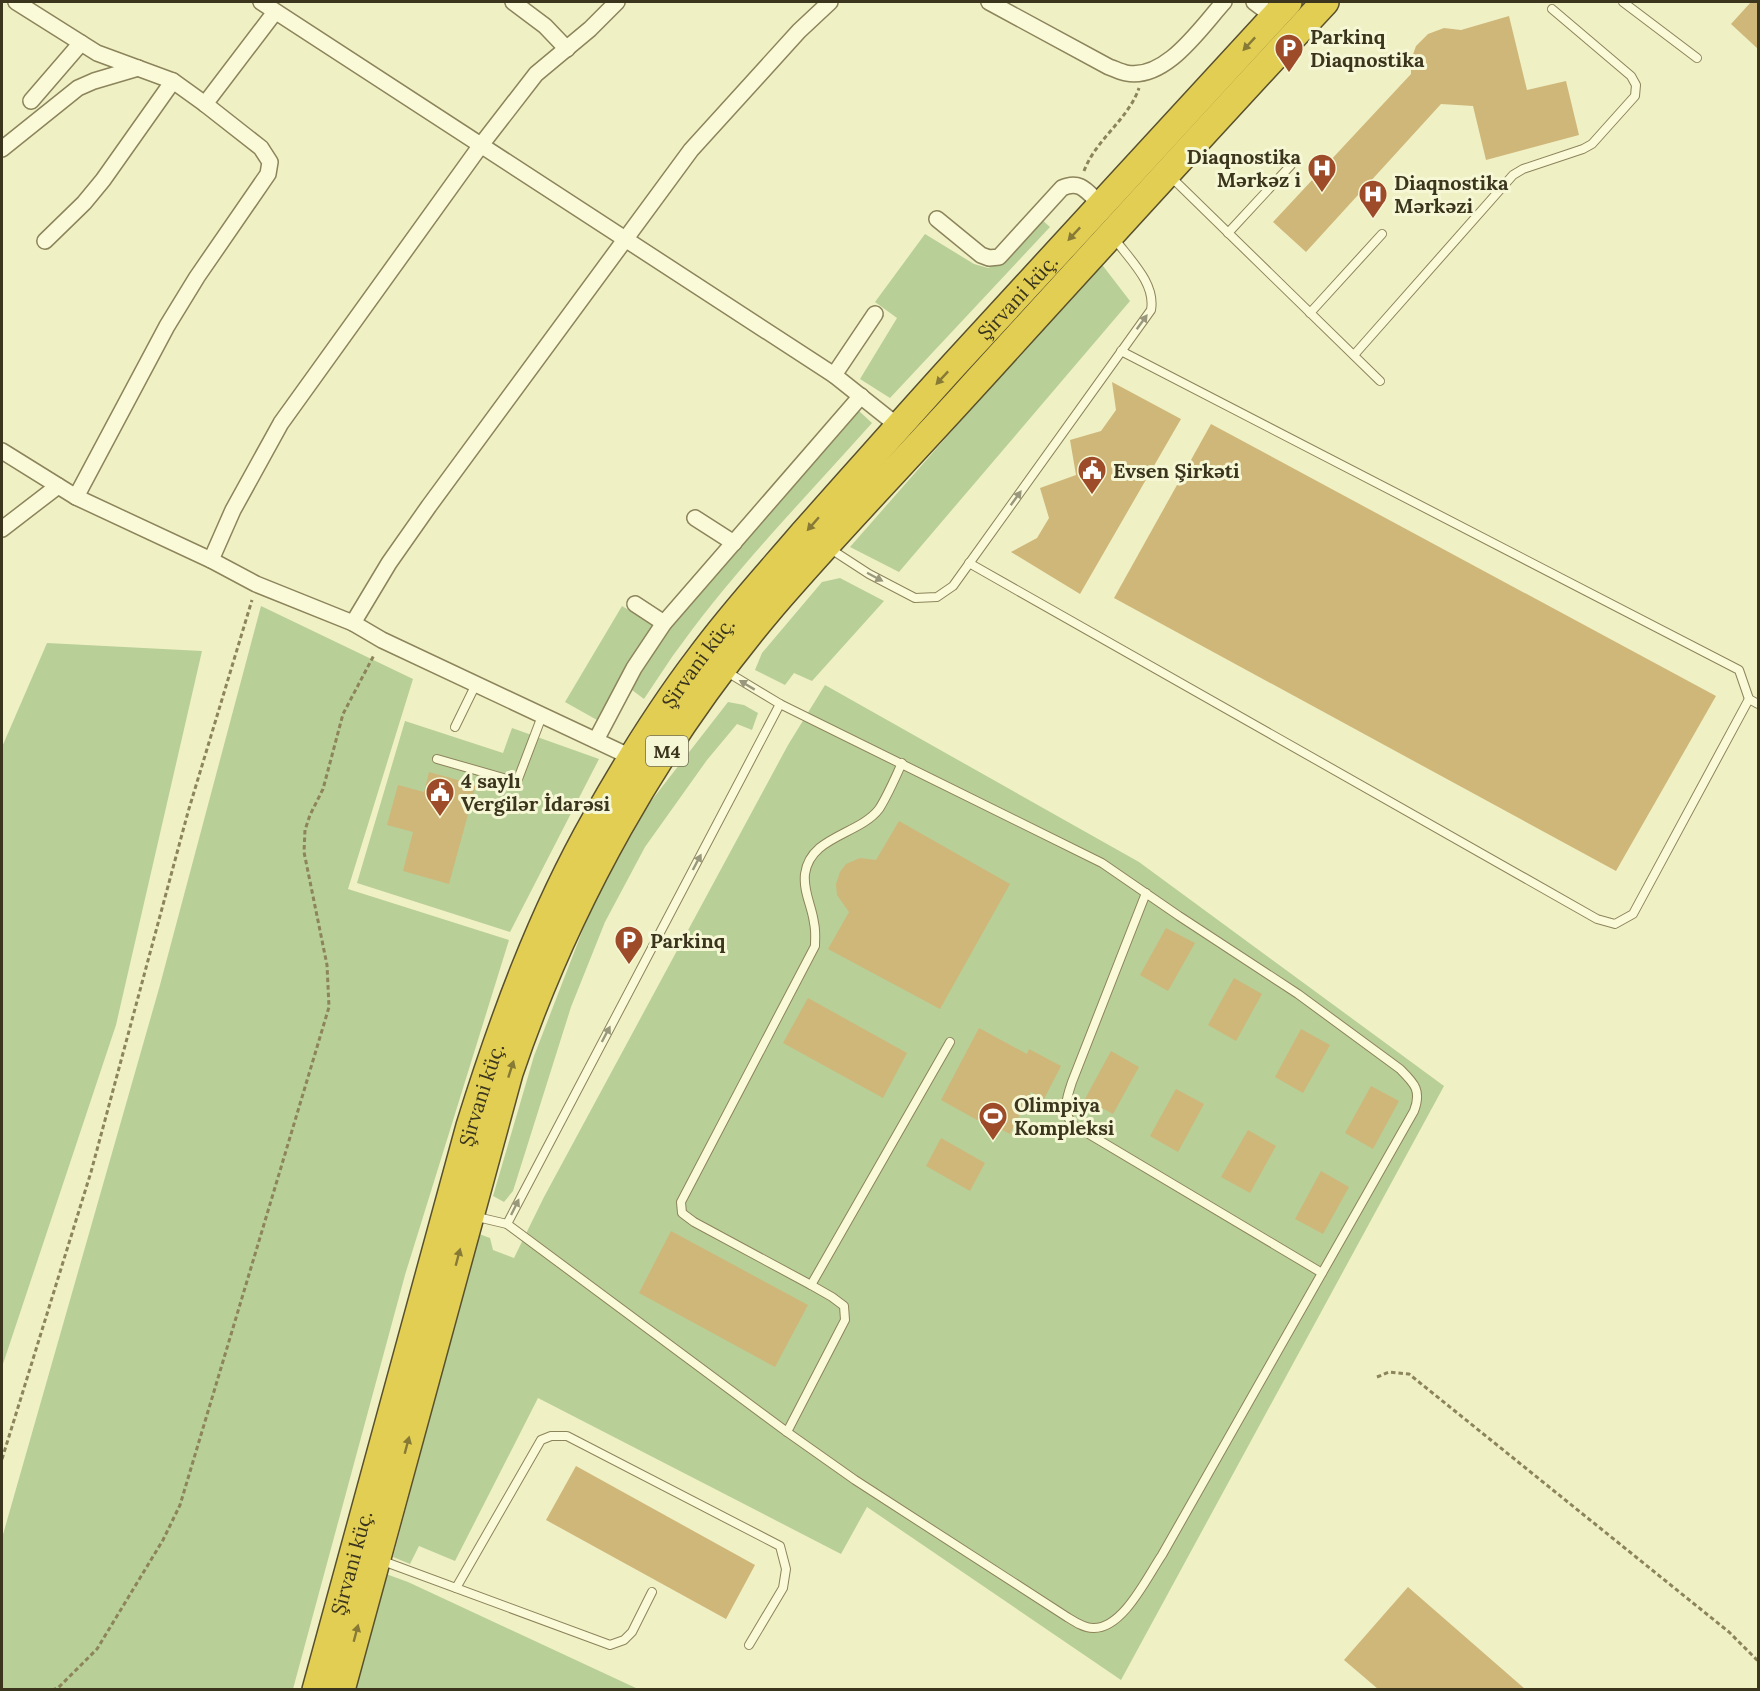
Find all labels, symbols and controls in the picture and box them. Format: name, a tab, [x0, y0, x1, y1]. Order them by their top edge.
place label: Parkinq Diaqnostika	[1310, 24, 1425, 72]
parking icon: Parkinq Diaqnostika	[1273, 32, 1305, 74]
one-way arrow	[1242, 37, 1256, 52]
place label: Diaqnostika Mərkəz i	[1187, 144, 1302, 192]
hospital icon: Diaqnostika Mərkəz i	[1306, 152, 1338, 194]
place label: Diaqnostika Mərkəzi	[1394, 170, 1509, 218]
hospital icon: Diaqnostika Mərkəzi	[1357, 178, 1389, 220]
one-way arrow	[1067, 227, 1081, 242]
street label: Şirvani küç.	[972, 249, 1062, 344]
one-way arrow	[1136, 314, 1147, 330]
one-way arrow	[936, 370, 949, 385]
public building icon: Evsen Şirkəti	[1076, 454, 1108, 496]
place label: Evsen Şirkəti	[1113, 458, 1240, 483]
one-way arrow	[1010, 490, 1022, 506]
one-way arrow	[807, 516, 820, 531]
one-way arrow	[867, 572, 884, 582]
street label: Şirvani küç.	[655, 612, 739, 713]
one-way arrow	[739, 679, 755, 690]
road number: M4	[646, 736, 688, 766]
place label: 4 saylı Vergilər İdarəsi	[461, 768, 610, 816]
public building icon: 4 saylı Vergilər İdarəsi	[424, 776, 456, 818]
one-way arrow	[692, 853, 702, 870]
parking icon: Parkinq	[613, 924, 645, 966]
place label: Parkinq	[650, 928, 726, 953]
one-way arrow	[601, 1026, 611, 1043]
street label: Şirvani küç.	[453, 1039, 509, 1149]
one-way arrow	[507, 1060, 516, 1078]
place label: Olimpiya Kompleksi	[1014, 1092, 1115, 1140]
sports icon: Olimpiya Kompleksi	[977, 1100, 1009, 1142]
one-way arrow	[510, 1198, 520, 1216]
one-way arrow	[453, 1247, 463, 1266]
one-way arrow	[403, 1436, 412, 1454]
street label: Şirvani küç.	[325, 1508, 377, 1618]
one-way arrow	[352, 1624, 361, 1642]

